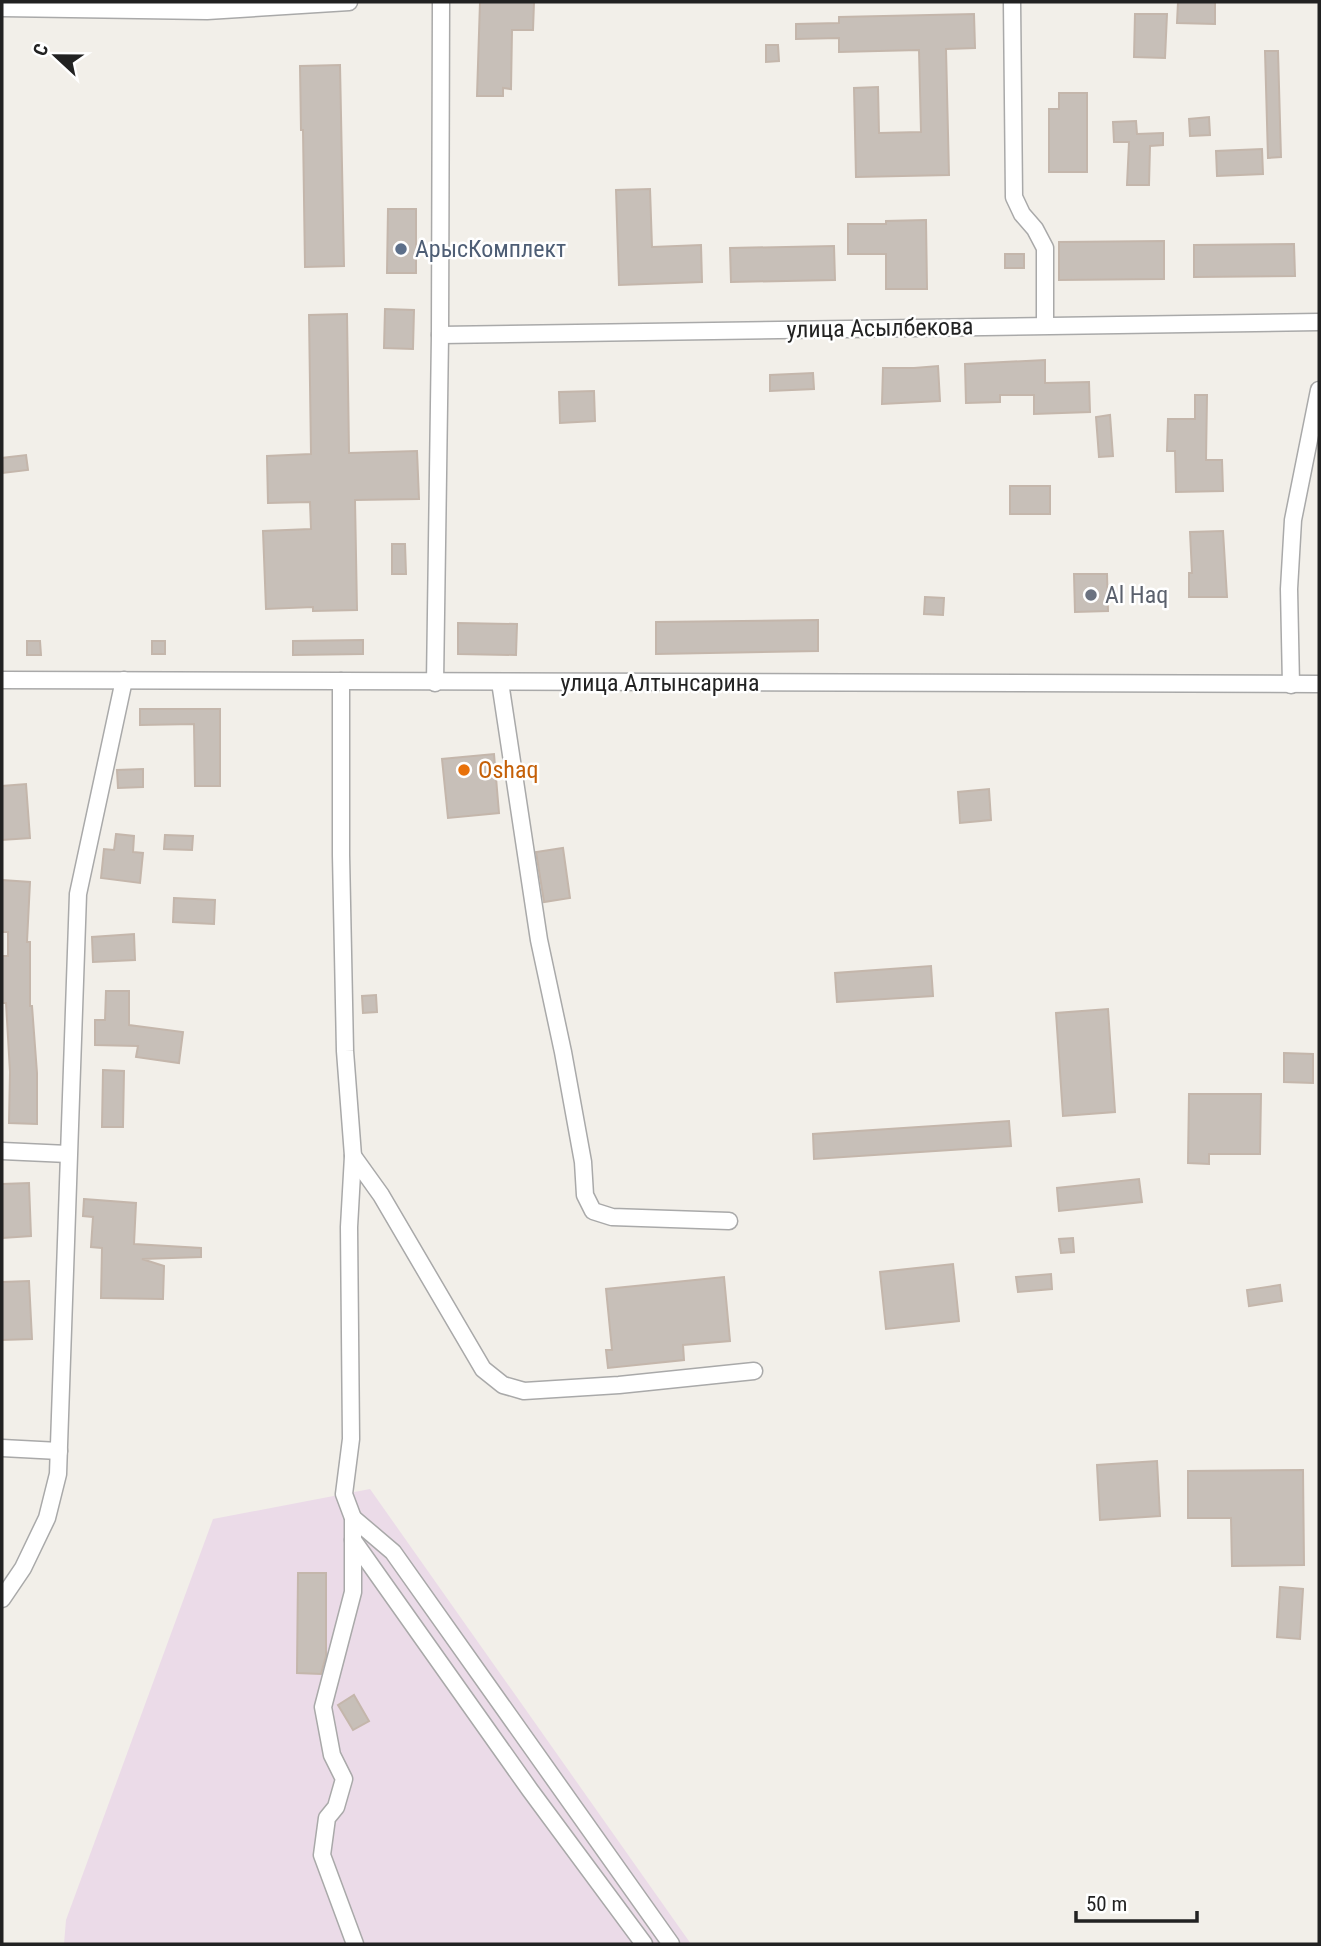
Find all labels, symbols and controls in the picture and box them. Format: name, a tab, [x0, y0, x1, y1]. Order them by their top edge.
north arrow	[21, 21, 91, 91]
text: С	[28, 40, 53, 59]
place label: АрысКомплект	[415, 235, 566, 263]
marker: АрысКомплект	[393, 241, 409, 257]
street label: улица Асылбекова	[786, 312, 974, 344]
place label: Al Haq	[1105, 581, 1168, 609]
marker: Al Haq	[1083, 587, 1099, 603]
street label: улица Алтынсарина	[561, 669, 759, 697]
place label: Oshaq	[478, 756, 538, 784]
marker: Oshaq	[456, 762, 472, 778]
scale bar	[1076, 1880, 1197, 1924]
text: 50 m	[1086, 1892, 1127, 1916]

